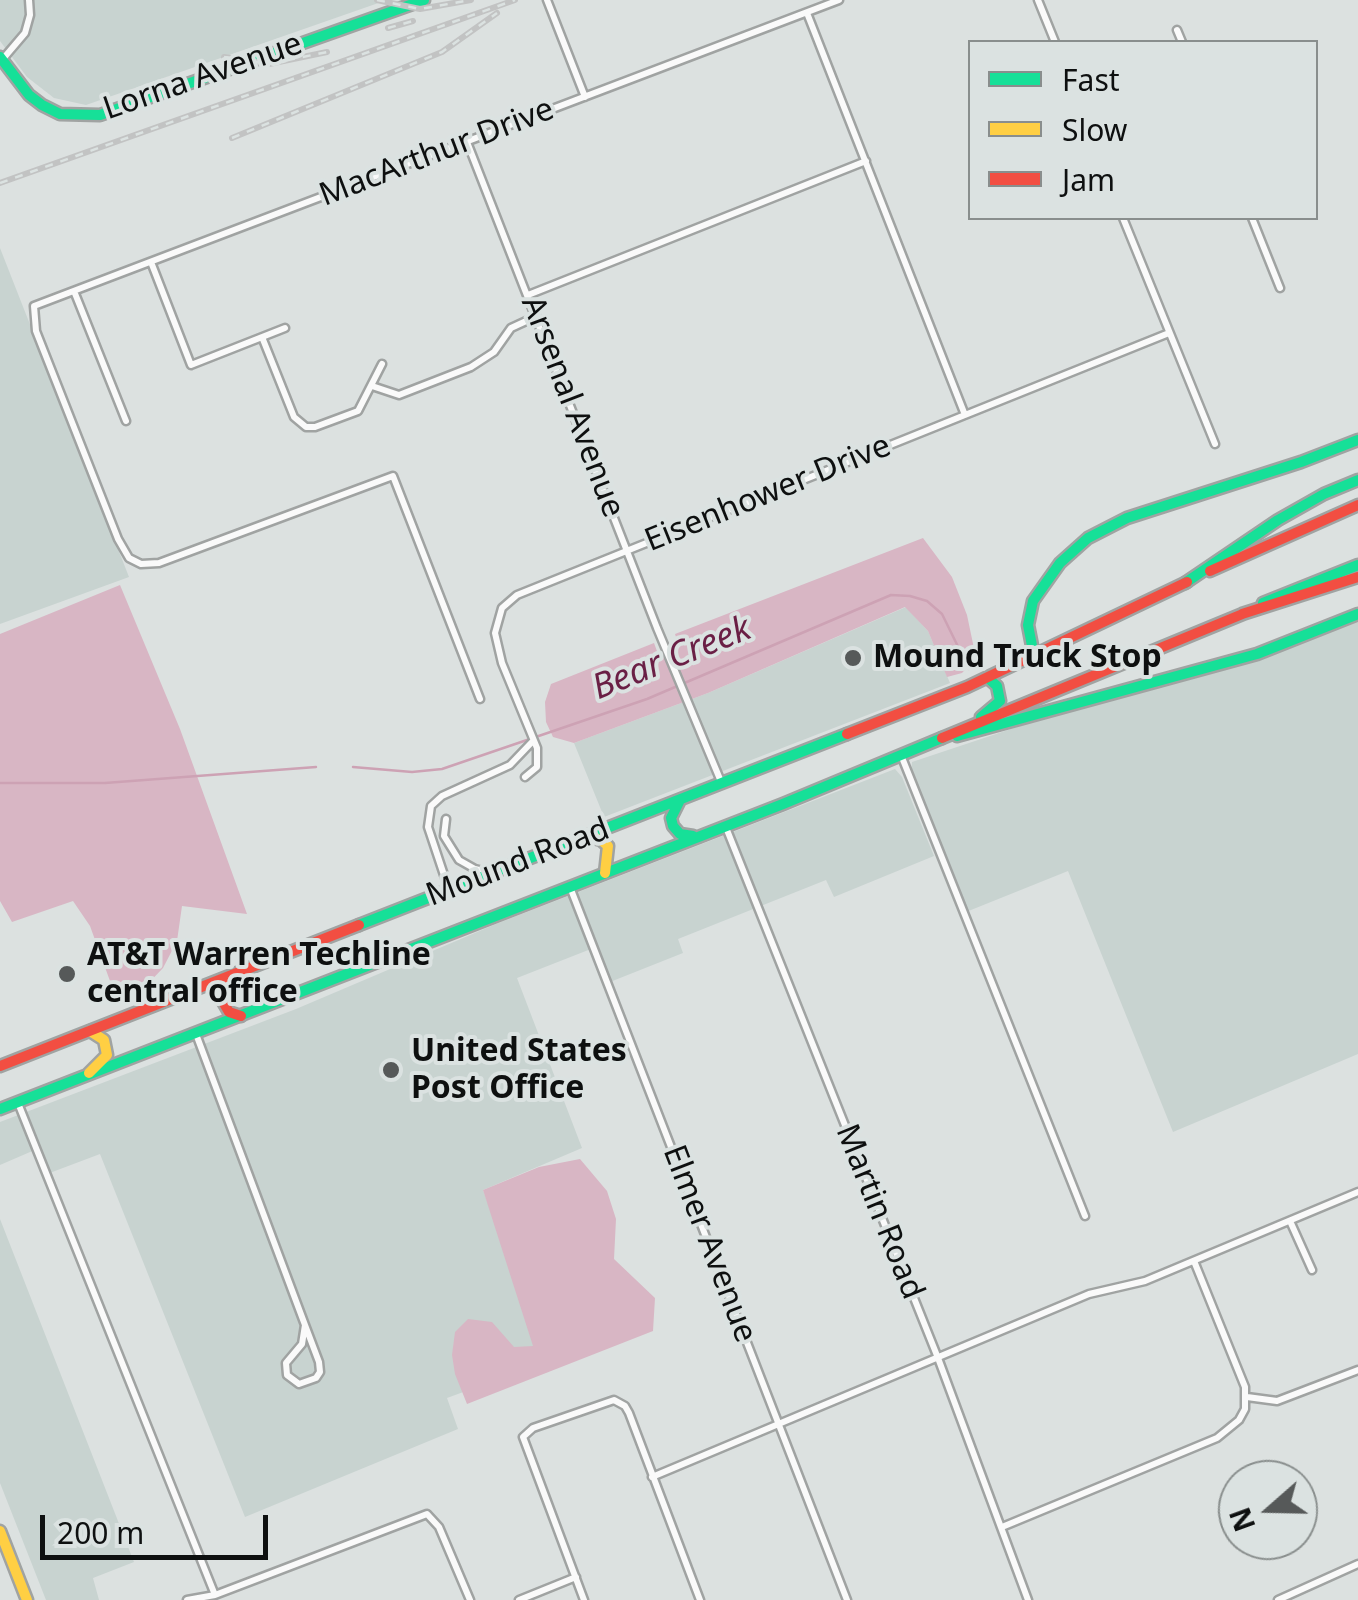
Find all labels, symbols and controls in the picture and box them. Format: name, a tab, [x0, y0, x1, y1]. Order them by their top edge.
street label: Lorna Avenue	[99, 25, 307, 129]
legend	[968, 40, 1318, 220]
text: Fast	[1062, 59, 1120, 100]
street label: MacArthur Drive	[314, 91, 560, 215]
text: Slow	[1062, 109, 1127, 150]
text: Jam	[1062, 159, 1115, 200]
street label: Arsenal Avenue	[512, 291, 632, 523]
street label: Eisenhower Drive	[640, 427, 896, 561]
water label: Bear Creek	[587, 608, 757, 710]
place label: Mound Truck Stop	[873, 639, 1162, 677]
marker: Mound Truck Stop	[842, 647, 864, 669]
street label: Mound Road	[421, 811, 615, 915]
place label: AT&T Warren Techline central office	[87, 937, 431, 1012]
marker: AT&T Warren Techline central office	[56, 963, 78, 985]
place label: United States Post Office	[411, 1033, 627, 1108]
marker: United States Post Office	[380, 1059, 402, 1081]
street label: Martin Road	[827, 1119, 931, 1305]
street label: Elmer Avenue	[654, 1140, 764, 1348]
north arrow	[1218, 1460, 1318, 1560]
scale bar	[45, 1495, 272, 1557]
text: N	[1220, 1502, 1263, 1537]
text: 200 m	[57, 1512, 144, 1553]

